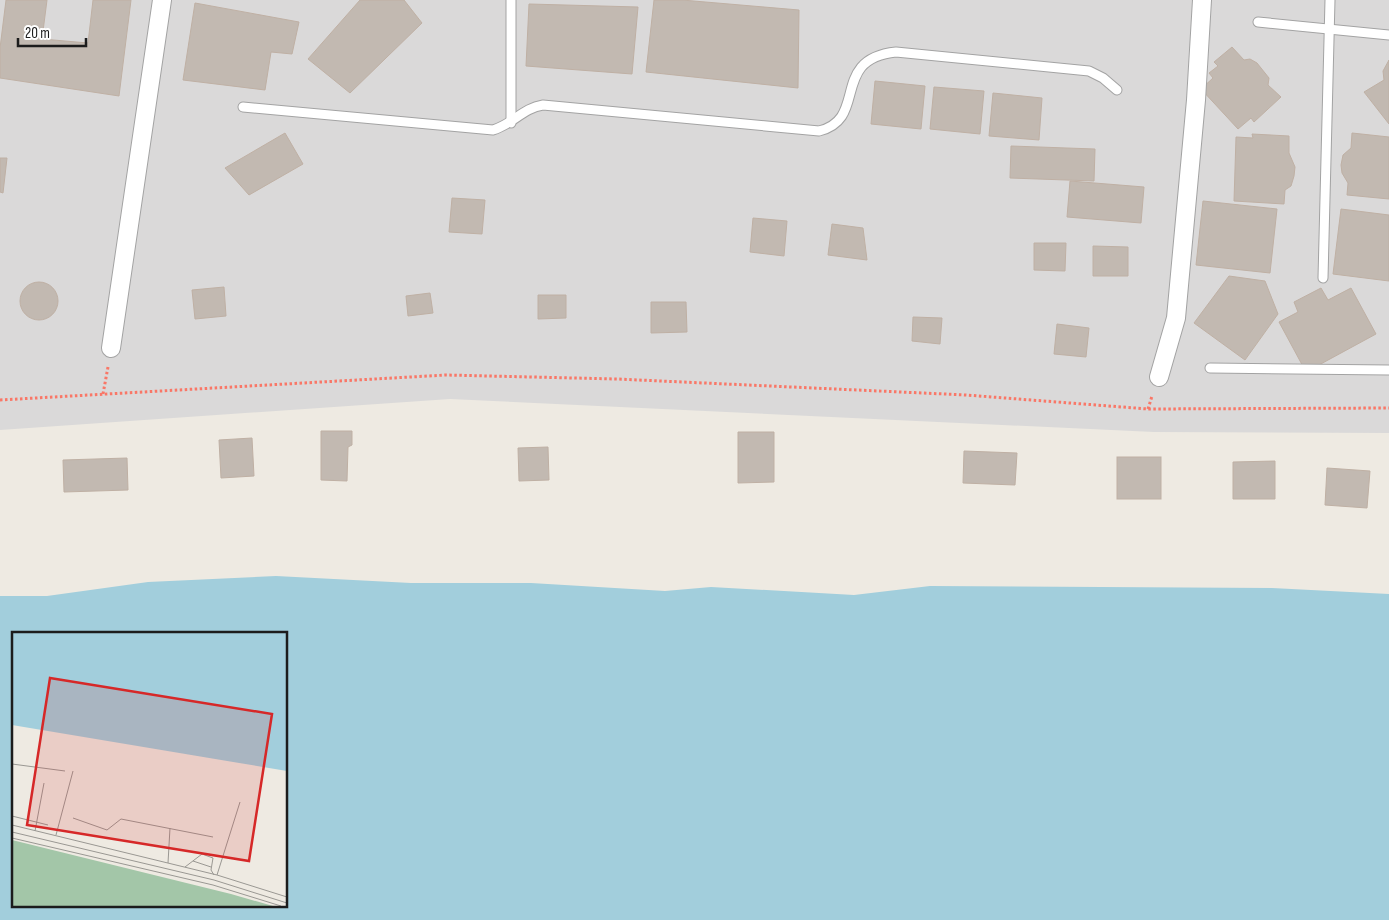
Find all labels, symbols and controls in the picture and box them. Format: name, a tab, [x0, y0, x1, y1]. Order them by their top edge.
scale bar	[18, 15, 85, 47]
text: 20 m	[25, 24, 50, 43]
inset map	[12, 632, 288, 908]

